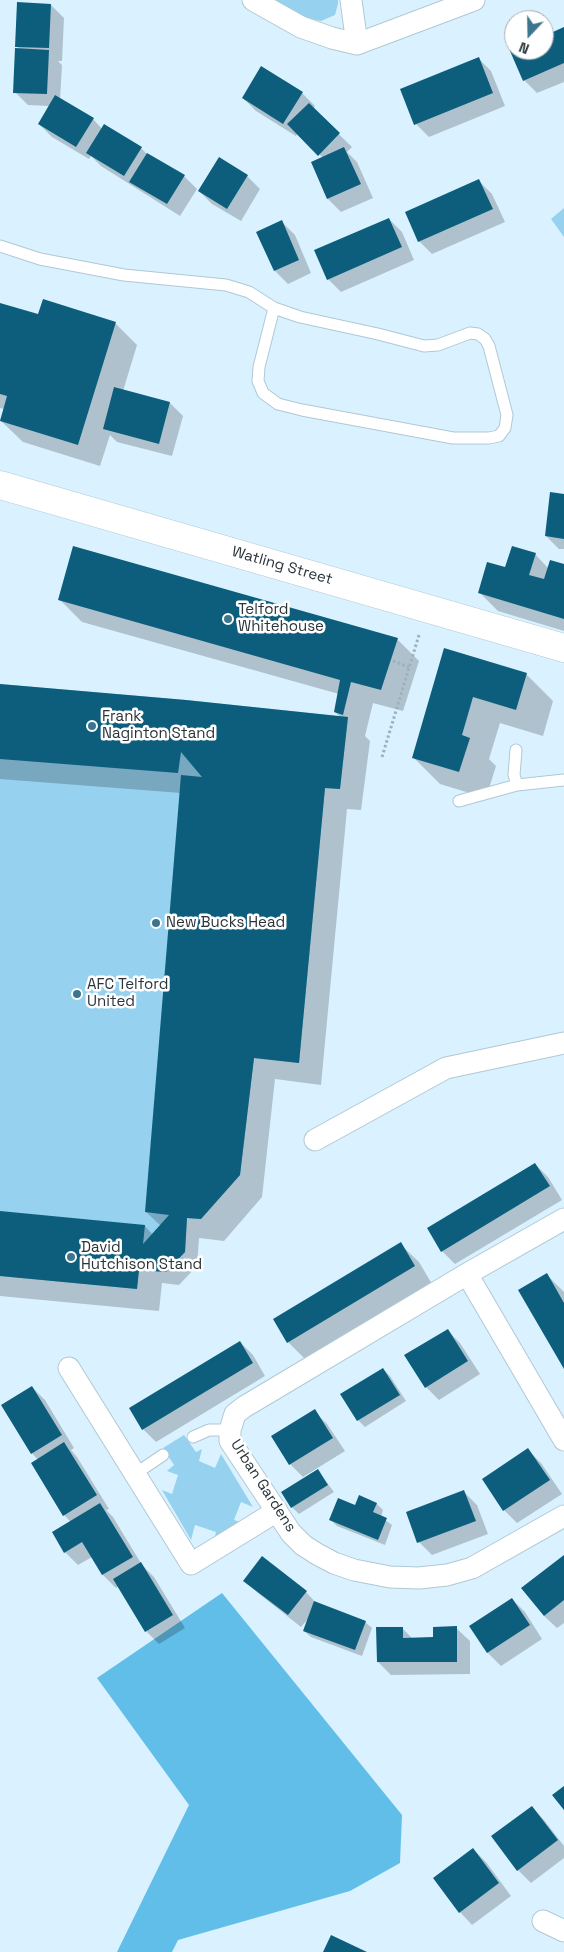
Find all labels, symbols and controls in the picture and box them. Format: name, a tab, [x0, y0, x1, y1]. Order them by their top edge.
north arrow	[504, 10, 554, 60]
text: N	[516, 38, 532, 58]
street label: Watling Street	[230, 543, 334, 589]
place label: Telford Whitehouse	[238, 601, 324, 636]
marker: Telford Whitehouse	[222, 613, 234, 625]
place label: Frank Naginton Stand	[102, 708, 215, 743]
marker: Frank Naginton Stand	[86, 720, 98, 732]
place label: New Bucks Head	[166, 914, 285, 932]
marker: New Bucks Head	[150, 917, 162, 929]
place label: AFC Telford United	[87, 976, 168, 1011]
marker: AFC Telford United	[71, 988, 83, 1000]
place label: David Hutchison Stand	[81, 1239, 202, 1274]
marker: David Hutchison Stand	[65, 1251, 77, 1263]
street label: Urban Gardens	[226, 1436, 300, 1536]

